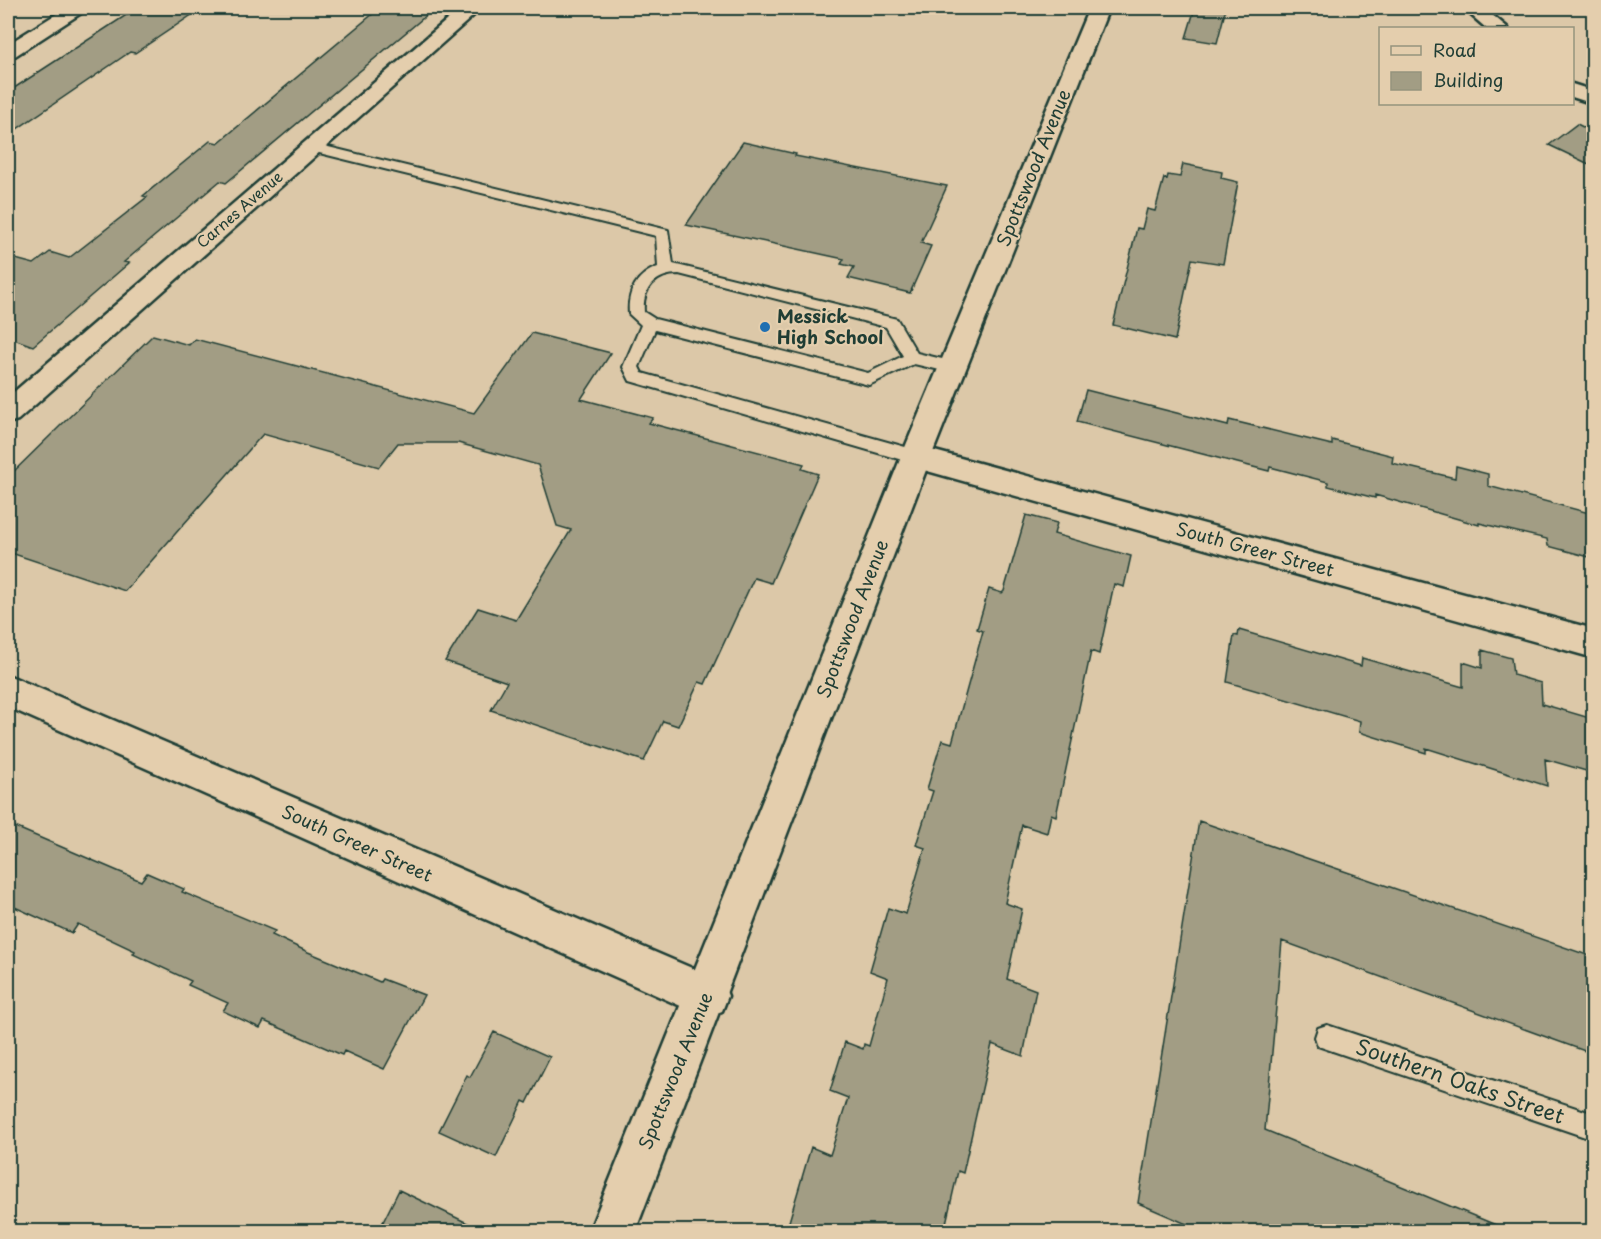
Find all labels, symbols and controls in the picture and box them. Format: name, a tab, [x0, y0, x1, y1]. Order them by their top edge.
legend	[1379, 27, 1574, 105]
text: Road	[1433, 36, 1477, 63]
text: Building	[1433, 66, 1503, 93]
street label: Spottswood Avenue	[989, 85, 1077, 250]
street label: Carnes Avenue	[191, 165, 287, 253]
place label: Messick High School	[777, 302, 883, 350]
marker: Messick High School	[758, 320, 772, 334]
street label: South Greer Street	[1173, 514, 1337, 583]
street label: Spottswood Avenue	[809, 535, 894, 702]
street label: South Greer Street	[278, 797, 437, 888]
street label: Spottswood Avenue	[631, 988, 719, 1153]
street label: Southern Oaks Street	[1352, 1029, 1569, 1131]

